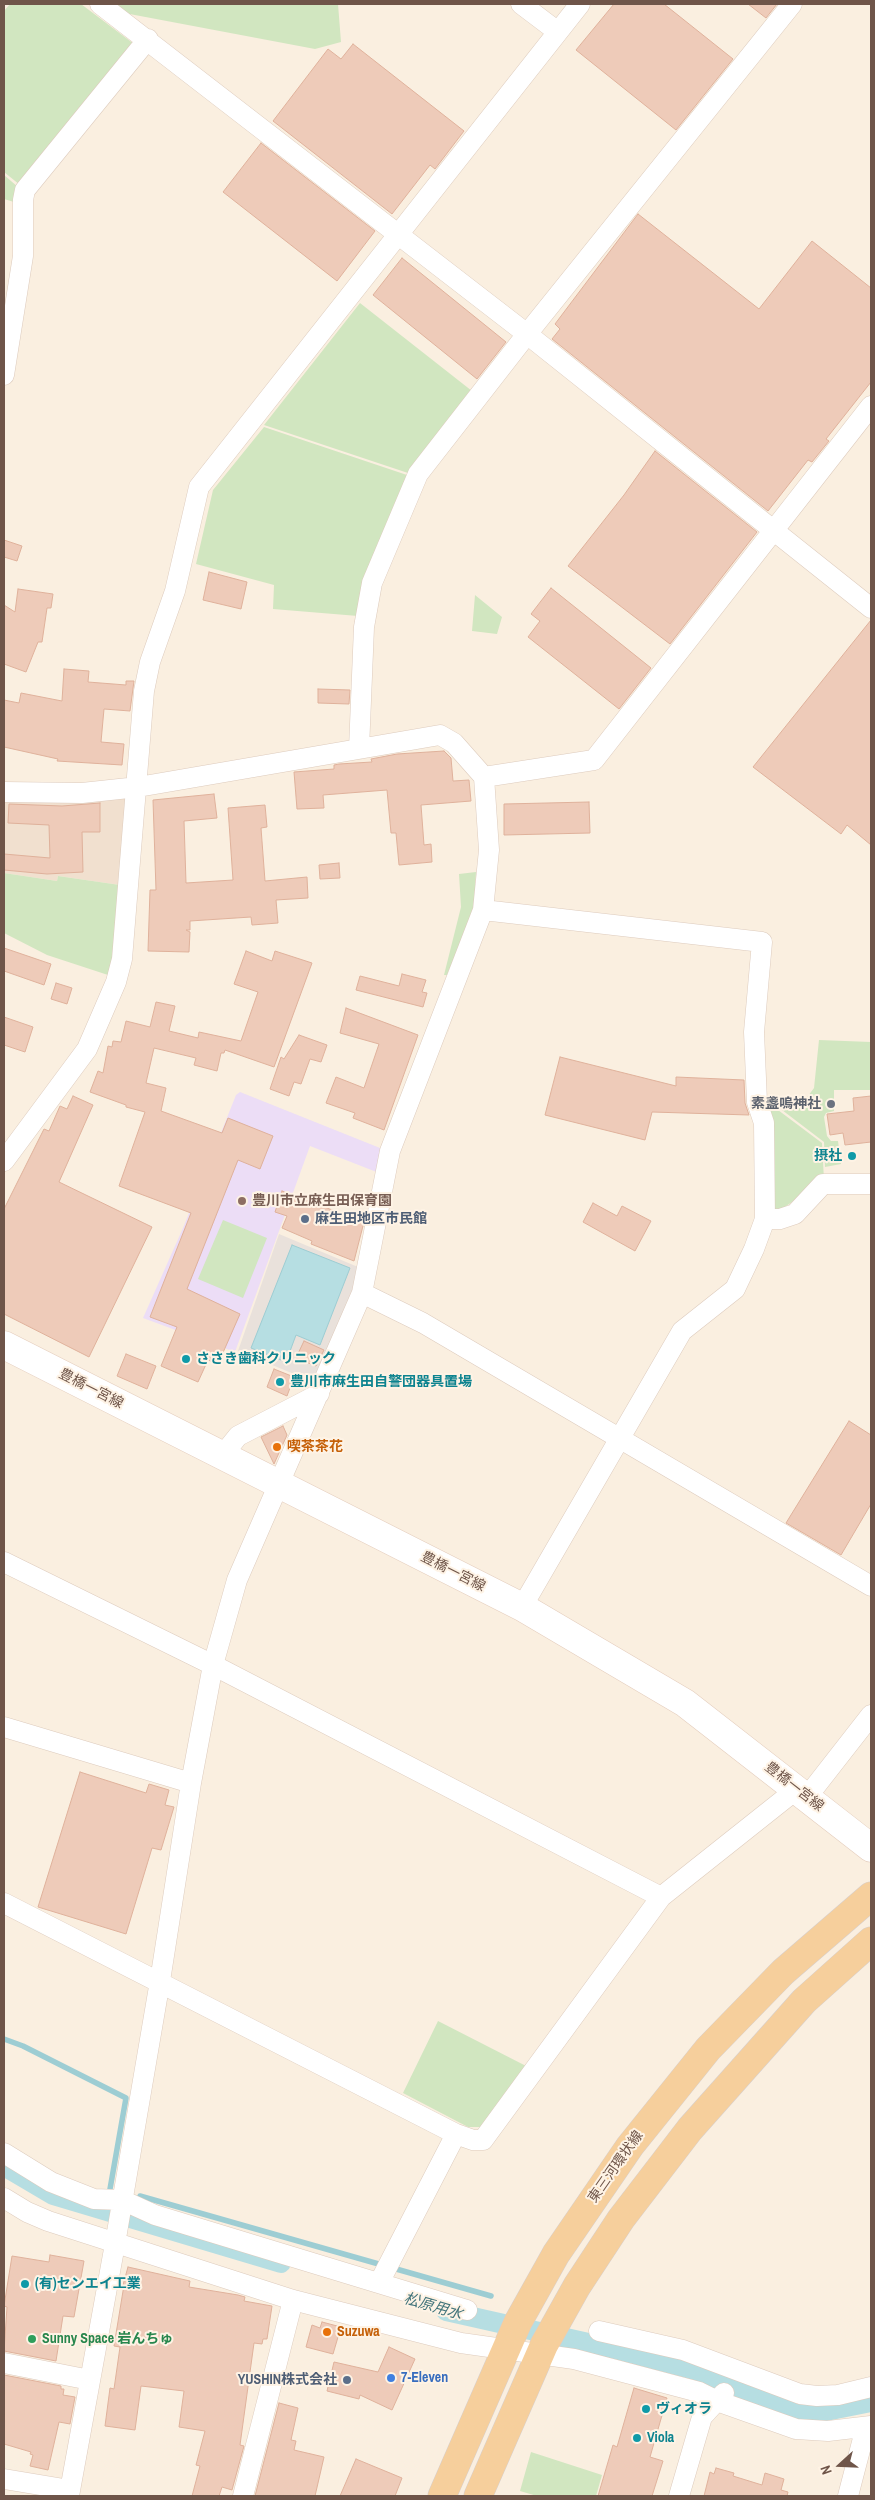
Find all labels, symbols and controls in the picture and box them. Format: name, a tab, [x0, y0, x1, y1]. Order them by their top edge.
place label: 素盞嗚神社	[751, 1096, 821, 1112]
marker: 素盞嗚神社	[825, 1098, 837, 1110]
place label: 摂社	[814, 1148, 842, 1164]
marker: 摂社	[846, 1150, 858, 1162]
place label: 豊川市立麻生田保育園	[252, 1193, 392, 1209]
marker: 豊川市立麻生田保育園	[236, 1195, 248, 1207]
place label: 麻生田地区市民館	[315, 1211, 427, 1227]
marker: 麻生田地区市民館	[299, 1213, 311, 1225]
place label: ささき歯科クリニック	[196, 1351, 336, 1367]
marker: ささき歯科クリニック	[180, 1353, 192, 1365]
street label: 豊橋一宮線	[56, 1366, 126, 1412]
place label: 豊川市麻生田自警団器具置場	[290, 1374, 472, 1390]
marker: 豊川市麻生田自警団器具置場	[274, 1376, 286, 1388]
place label: 喫茶茶花	[287, 1439, 343, 1455]
marker: 喫茶茶花	[271, 1441, 283, 1453]
street label: 豊橋一宮線	[418, 1549, 488, 1595]
street label: 豊橋一宮線	[761, 1759, 827, 1815]
street label: 東三河環状線	[585, 2128, 647, 2206]
place label: (有)センエイ工業	[35, 2276, 141, 2292]
marker: (有)センエイ工業	[19, 2278, 31, 2290]
water label: 松原用水	[402, 2290, 464, 2324]
place label: Suzuwa	[337, 2324, 380, 2340]
marker: Suzuwa	[321, 2326, 333, 2338]
place label: Sunny Space 岩んちゅ	[42, 2331, 173, 2347]
marker: Sunny Space 岩んちゅ	[26, 2333, 38, 2345]
place label: 7-Eleven	[401, 2370, 448, 2386]
place label: YUSHIN株式会社	[238, 2372, 337, 2388]
marker: 7-Eleven	[385, 2372, 397, 2384]
marker: YUSHIN株式会社	[341, 2374, 353, 2386]
place label: ヴィオラ	[656, 2401, 712, 2417]
marker: ヴィオラ	[640, 2403, 652, 2415]
place label: Viola	[647, 2430, 674, 2446]
marker: Viola	[631, 2432, 643, 2444]
north arrow	[815, 2440, 865, 2490]
text: N	[816, 2463, 836, 2477]

